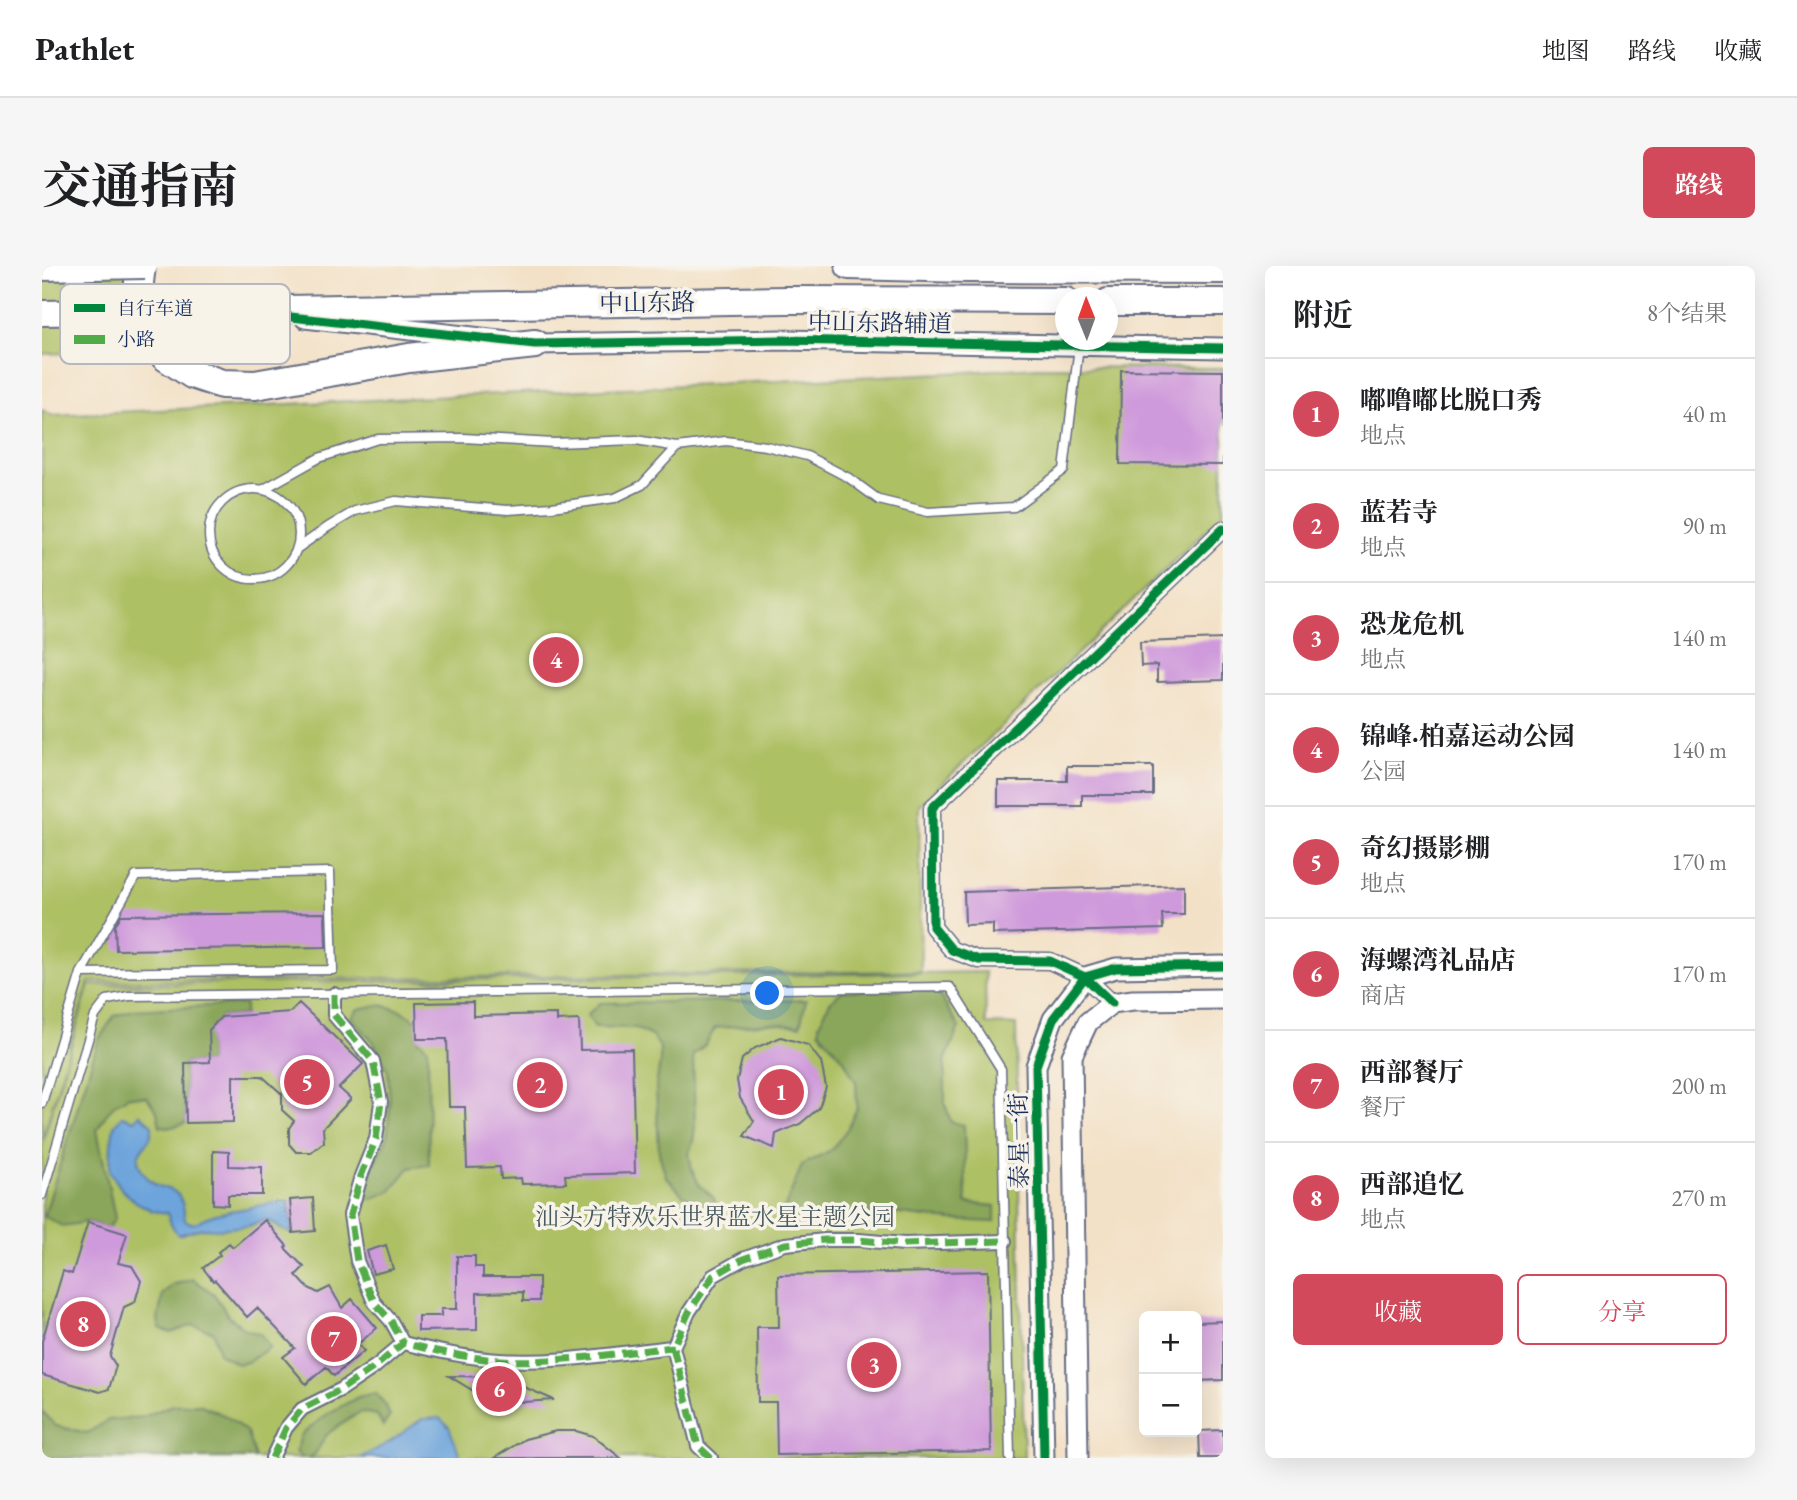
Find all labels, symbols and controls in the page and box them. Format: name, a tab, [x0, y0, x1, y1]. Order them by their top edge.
text: Pathlet	[35, 27, 134, 70]
text: 地图	[1542, 35, 1590, 66]
text: 路线	[1628, 35, 1676, 66]
text: 收藏	[1714, 35, 1762, 66]
button: 路线	[1643, 147, 1755, 218]
text: 交通指南	[42, 154, 238, 218]
legend	[60, 284, 290, 364]
street label: 中山东路	[599, 286, 695, 319]
north arrow	[1055, 287, 1118, 350]
text: 附近	[1293, 295, 1353, 334]
text: 自行车道	[117, 296, 193, 321]
text: 8个结果	[1647, 298, 1727, 328]
street label: 中山东路辅道	[808, 306, 952, 339]
text: 小路	[117, 327, 155, 352]
text: 嘟噜嘟比脱口秀	[1360, 383, 1542, 417]
text: 1	[1310, 399, 1322, 429]
text: 40 m	[1682, 399, 1727, 429]
text: 地点	[1360, 420, 1406, 450]
text: 蓝若寺	[1360, 495, 1438, 529]
text: 2	[1310, 511, 1322, 541]
text: 90 m	[1682, 511, 1727, 541]
text: 地点	[1360, 532, 1406, 562]
text: 恐龙危机	[1360, 607, 1464, 641]
text: 3	[1310, 623, 1322, 653]
text: 140 m	[1671, 623, 1727, 653]
pin: 4	[533, 634, 579, 686]
text: 地点	[1360, 644, 1406, 674]
text: 锦峰·柏嘉运动公园	[1360, 719, 1575, 753]
text: 4	[1310, 735, 1322, 765]
text: 140 m	[1671, 735, 1727, 765]
text: 公园	[1360, 756, 1406, 786]
text: 奇幻摄影棚	[1360, 831, 1490, 865]
text: 5	[1310, 847, 1322, 877]
text: 170 m	[1671, 847, 1727, 877]
text: 地点	[1360, 868, 1406, 898]
text: 海螺湾礼品店	[1360, 943, 1516, 977]
text: 6	[1310, 959, 1322, 989]
text: 170 m	[1671, 959, 1727, 989]
your location	[750, 976, 784, 1010]
text: 商店	[1360, 980, 1406, 1010]
text: 西部餐厅	[1360, 1055, 1464, 1089]
pin: 5	[284, 1056, 330, 1108]
pin: 2	[517, 1059, 563, 1111]
pin: 1	[758, 1066, 804, 1118]
text: 7	[1310, 1071, 1322, 1101]
text: 200 m	[1671, 1071, 1727, 1101]
text: 餐厅	[1360, 1092, 1406, 1122]
street label: 泰星一街	[1002, 1093, 1035, 1189]
text: 西部追忆	[1360, 1167, 1464, 1201]
text: 8	[1310, 1183, 1322, 1213]
text: 270 m	[1671, 1183, 1727, 1213]
park label: 汕头方特欢乐世界蓝水星主题公园	[535, 1201, 895, 1232]
text: 地点	[1360, 1204, 1406, 1234]
button: 收藏	[1293, 1274, 1503, 1345]
button: 分享	[1517, 1274, 1727, 1345]
pin: 8	[60, 1298, 106, 1350]
map controls	[1139, 1311, 1202, 1437]
button: +	[1139, 1311, 1202, 1374]
pin: 7	[311, 1313, 357, 1365]
pin: 3	[851, 1339, 897, 1391]
pin: 6	[476, 1363, 522, 1415]
button: −	[1139, 1374, 1202, 1437]

